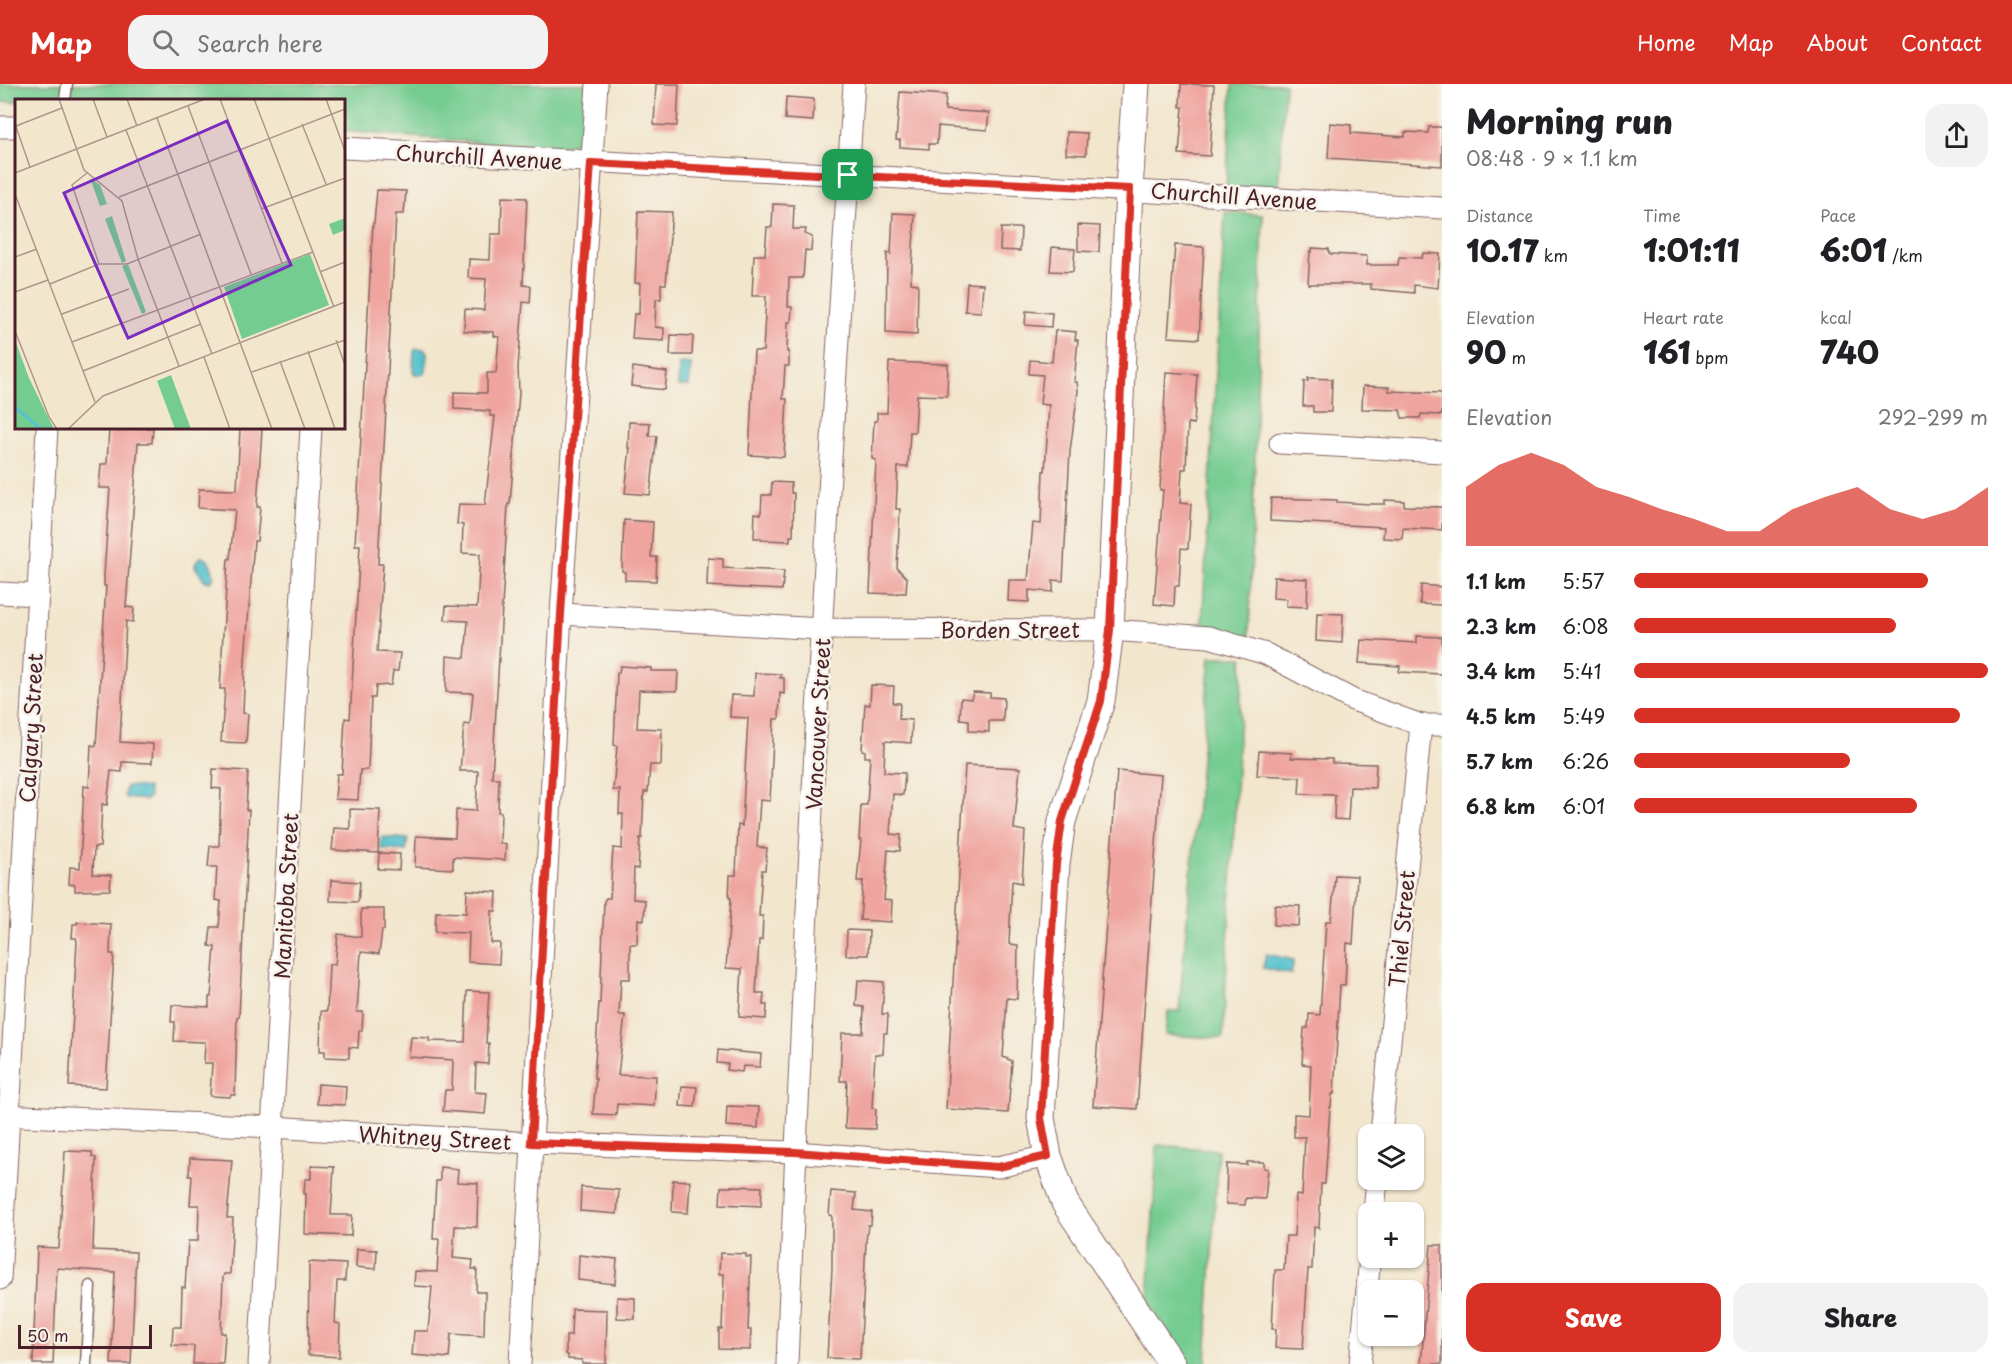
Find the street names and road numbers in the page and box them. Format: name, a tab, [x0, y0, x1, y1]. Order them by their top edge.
street label: Churchill Avenue	[395, 136, 563, 176]
street label: Churchill Avenue	[1150, 173, 1318, 217]
street label: Borden Street	[940, 613, 1080, 645]
street label: Vancouver Street	[797, 637, 837, 811]
street label: Calgary Street	[10, 652, 50, 804]
street label: Manitoba Street	[265, 812, 305, 980]
street label: Thiel Street	[1380, 869, 1422, 989]
street label: Whitney Street	[358, 1117, 512, 1157]

